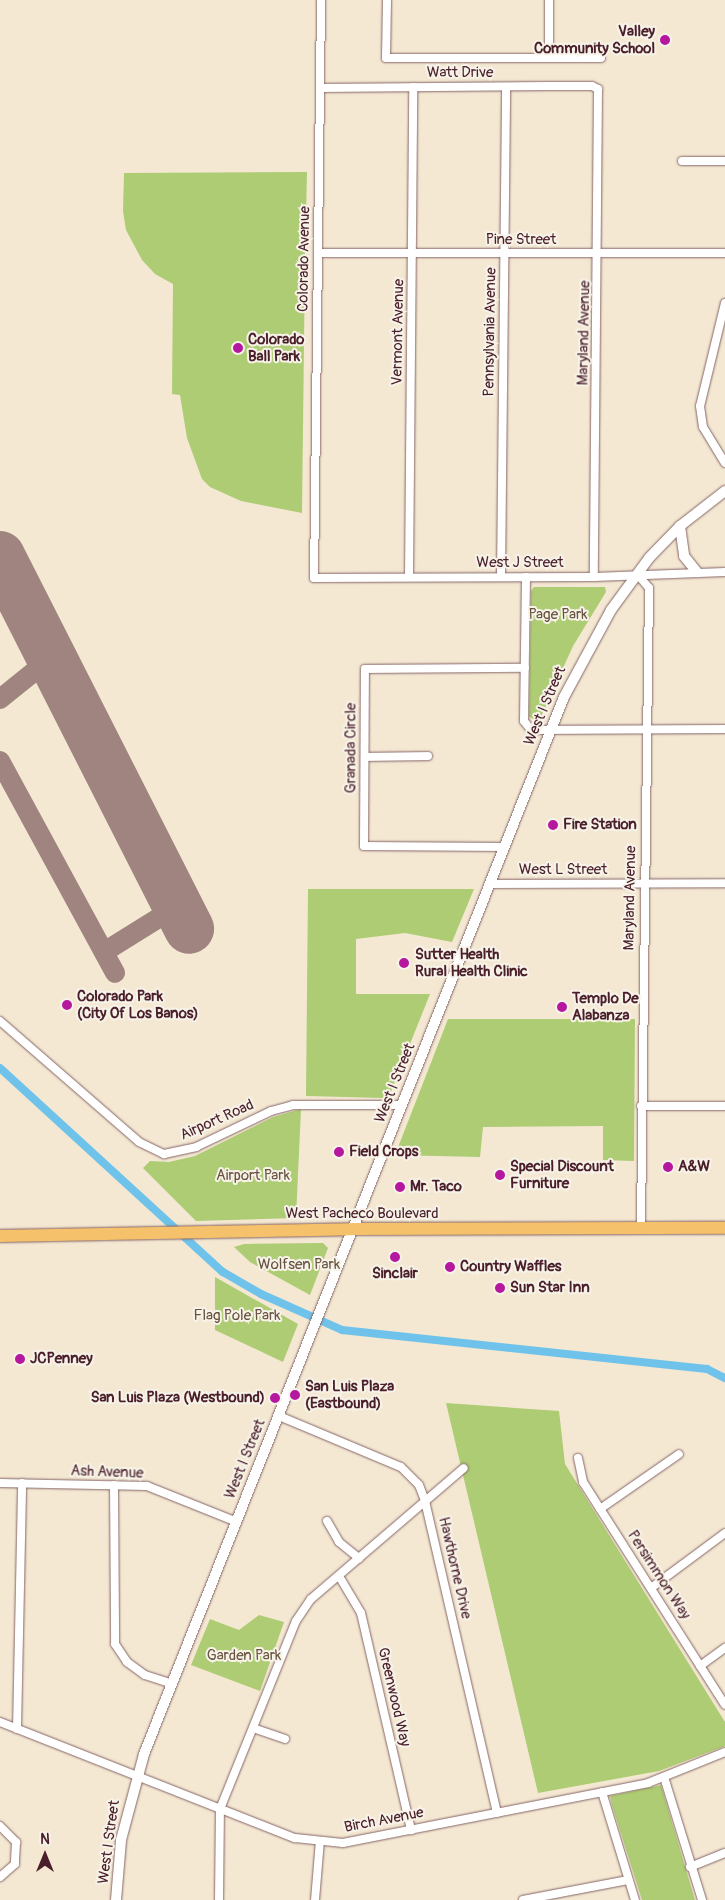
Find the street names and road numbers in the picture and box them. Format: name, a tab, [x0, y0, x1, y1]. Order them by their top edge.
street label: Watt Drive	[427, 64, 493, 82]
street label: Colorado Avenue	[294, 206, 314, 312]
street label: Pine Street	[486, 231, 556, 249]
street label: Pennsylvania Avenue	[480, 267, 500, 397]
street label: Vermont Avenue	[388, 278, 408, 386]
street label: Maryland Avenue	[574, 280, 594, 386]
street label: West J Street	[476, 554, 564, 572]
street label: West I Street	[520, 664, 570, 748]
street label: Granada Circle	[342, 703, 360, 793]
street label: Maryland Avenue	[620, 845, 640, 951]
street label: West L Street	[519, 861, 607, 879]
street label: West I Street	[371, 1041, 419, 1125]
street label: Airport Road	[177, 1096, 257, 1144]
street label: West Pacheco Boulevard	[285, 1205, 439, 1223]
street label: West I Street	[221, 1417, 269, 1501]
street label: Ash Avenue	[70, 1462, 144, 1482]
street label: Hawthorne Drive	[435, 1515, 475, 1621]
street label: Persimmon Way	[624, 1527, 694, 1623]
street label: Greenwood Way	[374, 1646, 414, 1748]
street label: West I Street	[94, 1799, 124, 1885]
street label: Birch Avenue	[343, 1803, 425, 1837]

